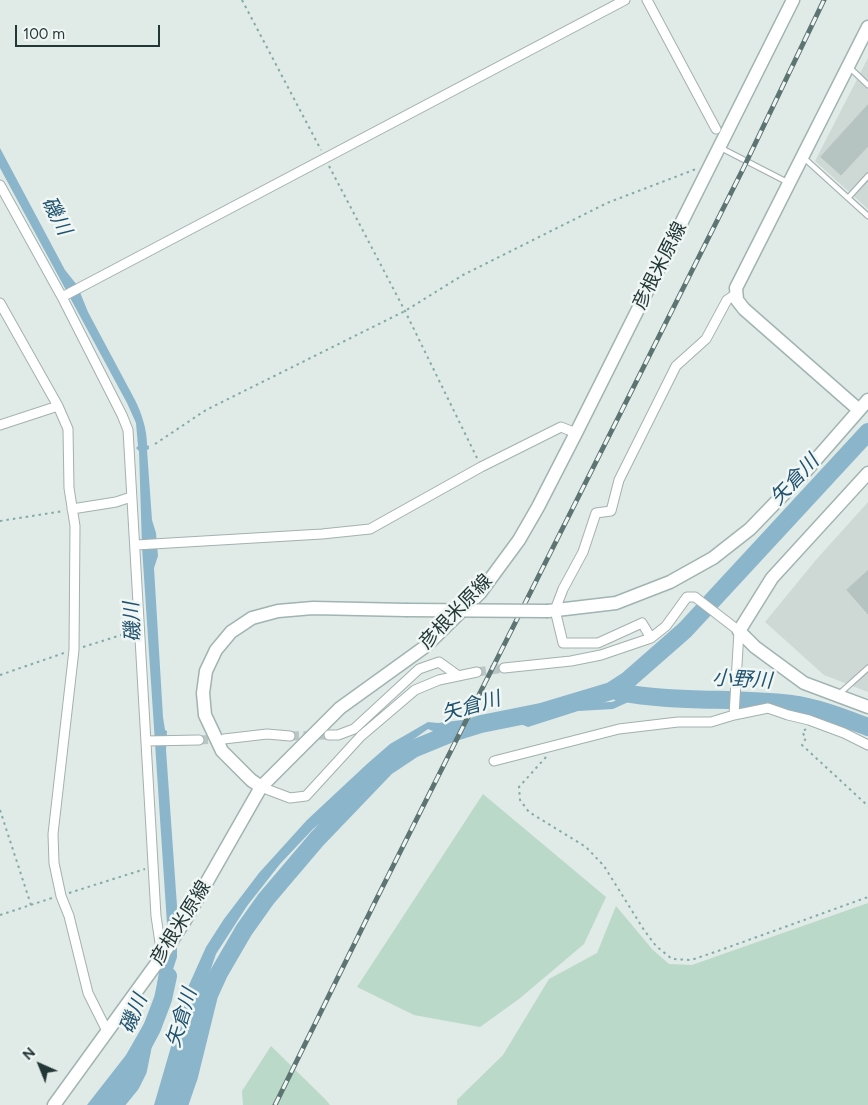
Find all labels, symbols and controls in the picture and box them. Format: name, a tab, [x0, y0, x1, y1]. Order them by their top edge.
scale bar	[18, 15, 162, 47]
text: 100 m	[23, 25, 65, 43]
water label: 磯川	[36, 193, 76, 239]
street label: 彦根米原線	[628, 219, 692, 313]
water label: 矢倉川	[766, 450, 824, 510]
street label: 彦根米原線	[415, 570, 497, 654]
water label: 磯川	[120, 601, 146, 643]
water label: 小野川	[711, 666, 773, 694]
water label: 矢倉川	[439, 687, 503, 727]
street label: 彦根米原線	[146, 877, 216, 969]
water label: 矢倉川	[162, 986, 202, 1050]
water label: 磯川	[115, 991, 153, 1037]
north arrow	[15, 1040, 65, 1090]
text: N	[19, 1044, 39, 1064]

